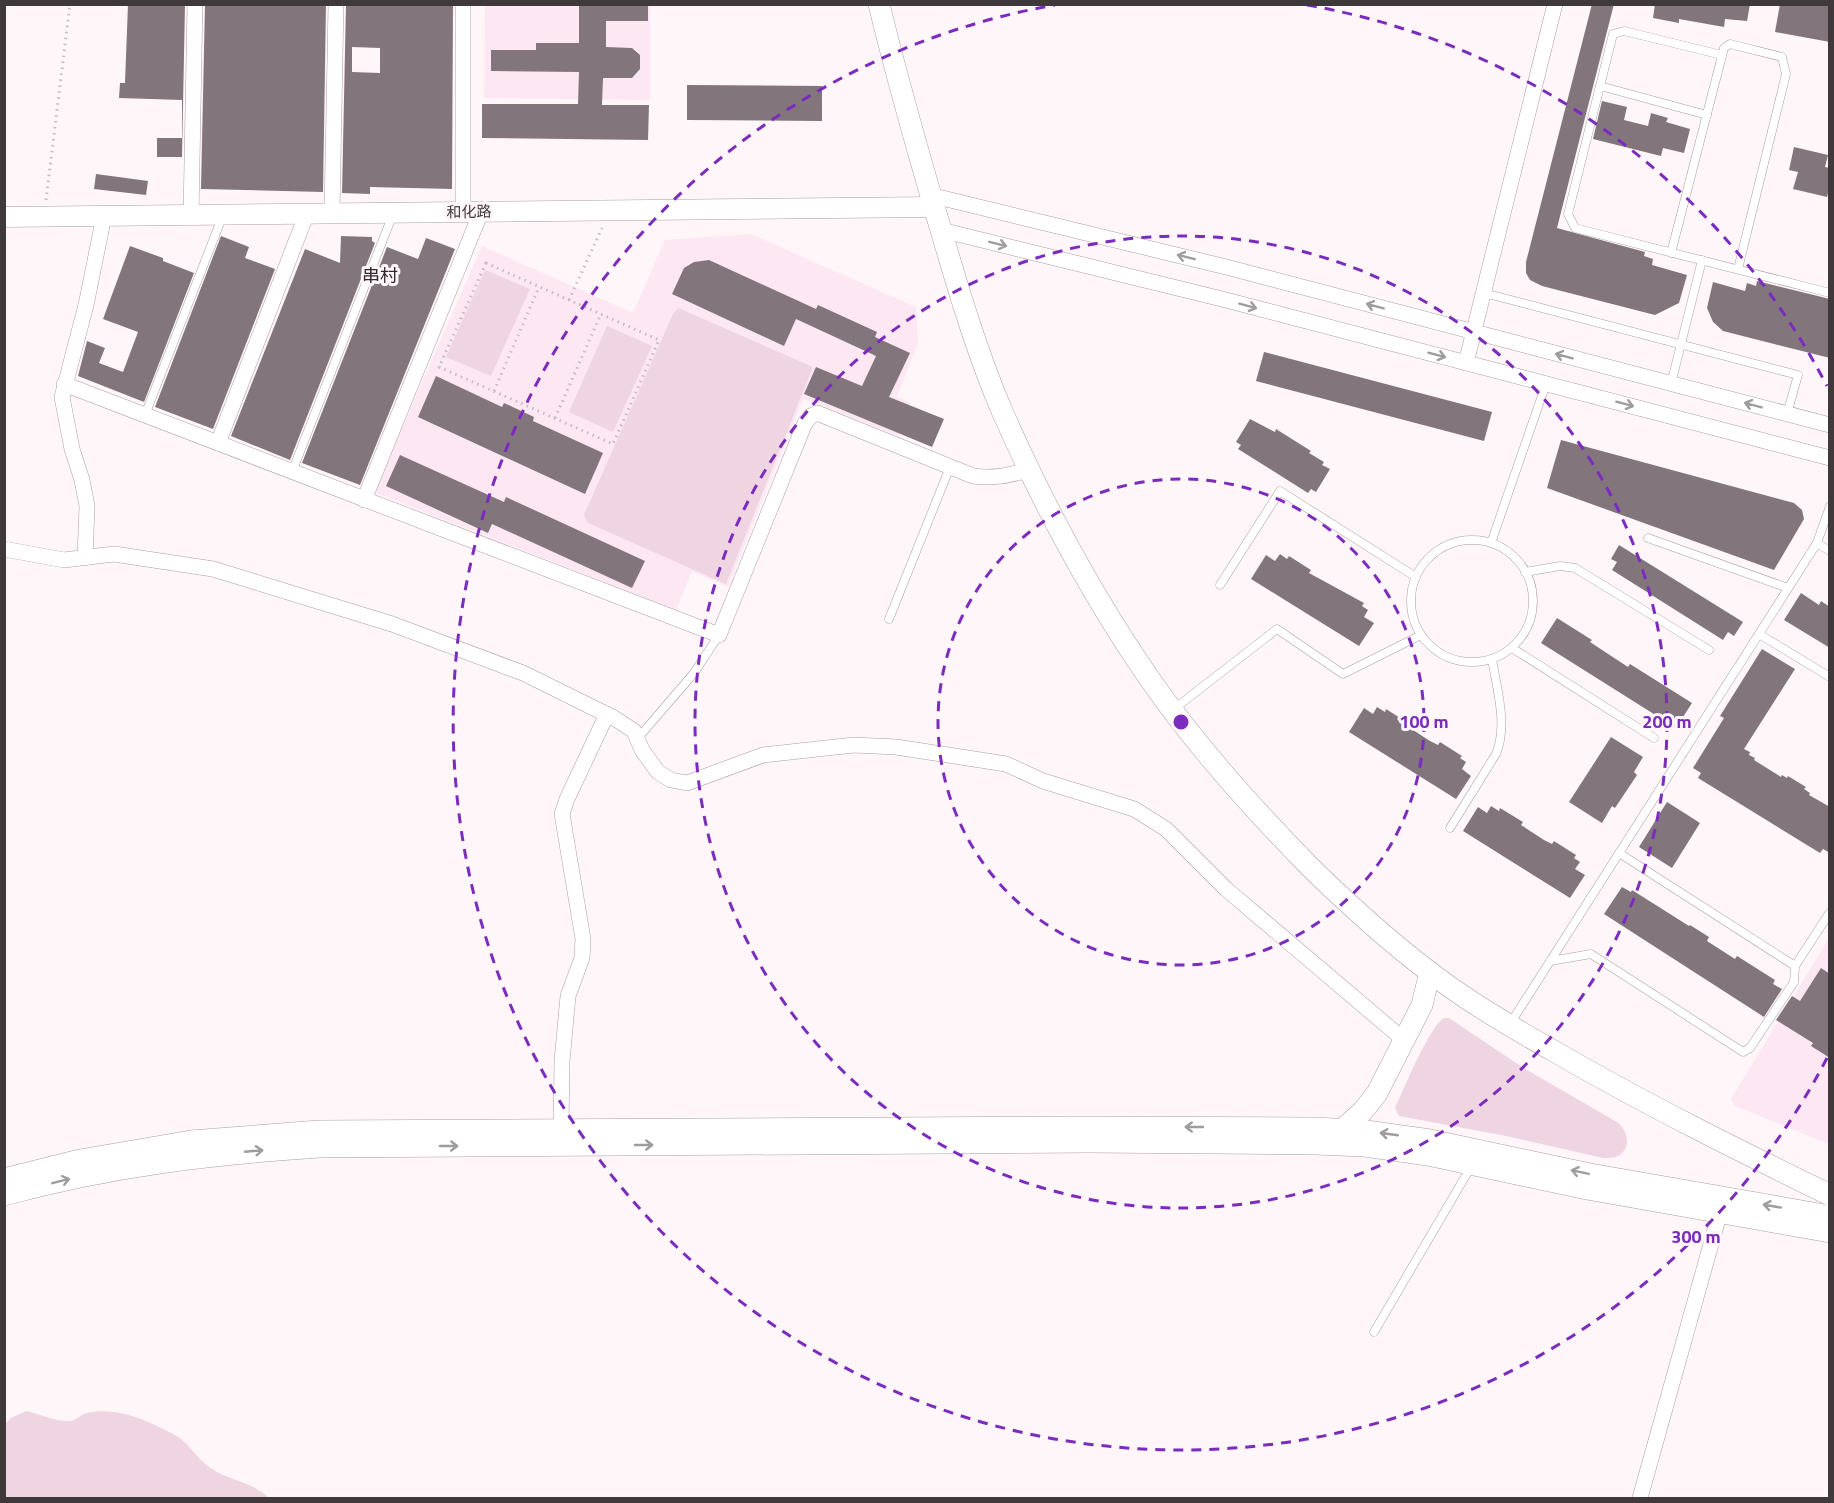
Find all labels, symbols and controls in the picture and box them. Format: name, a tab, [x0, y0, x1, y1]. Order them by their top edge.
street label: 和化路	[446, 200, 492, 223]
one-way arrow	[988, 238, 1007, 250]
one-way arrow	[1177, 251, 1196, 263]
district label: 串村	[362, 262, 398, 289]
one-way arrow	[1238, 300, 1257, 312]
one-way arrow	[1366, 300, 1385, 312]
one-way arrow	[1555, 349, 1574, 361]
one-way arrow	[1427, 350, 1446, 361]
one-way arrow	[1616, 399, 1635, 411]
one-way arrow	[1743, 399, 1762, 410]
text: 100 m	[1399, 708, 1449, 735]
text: 200 m	[1642, 708, 1692, 735]
centre of rings	[1171, 712, 1191, 732]
one-way arrow	[1185, 1121, 1205, 1133]
one-way arrow	[1379, 1128, 1399, 1139]
one-way arrow	[438, 1140, 458, 1152]
one-way arrow	[633, 1140, 653, 1151]
one-way arrow	[243, 1146, 263, 1157]
one-way arrow	[1571, 1165, 1590, 1177]
one-way arrow	[51, 1174, 70, 1186]
one-way arrow	[1763, 1200, 1782, 1211]
text: 300 m	[1671, 1223, 1721, 1250]

